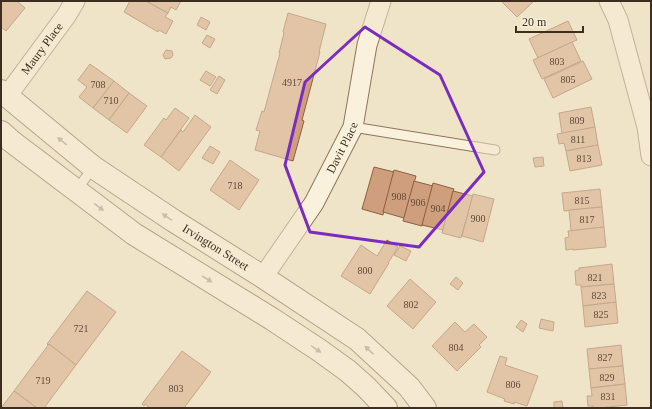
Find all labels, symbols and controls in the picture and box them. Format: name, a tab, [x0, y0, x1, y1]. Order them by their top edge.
scale bar	[516, 8, 583, 34]
text: 20 m	[522, 15, 547, 29]
street label: Maury Place	[18, 20, 66, 77]
house number: 803	[550, 56, 565, 67]
house number: 805	[561, 74, 576, 85]
house number: 4917	[282, 77, 302, 88]
house number: 708	[91, 79, 106, 90]
house number: 710	[104, 95, 119, 106]
house number: 809	[570, 115, 585, 126]
street label: Davit Place	[323, 121, 361, 176]
house number: 811	[571, 134, 585, 145]
one-way arrow	[56, 136, 67, 145]
house number: 813	[577, 153, 592, 164]
house number: 718	[228, 180, 243, 191]
house number: 908	[392, 191, 407, 202]
house number: 815	[575, 195, 590, 206]
house number: 906	[411, 197, 426, 208]
one-way arrow	[93, 203, 104, 211]
house number: 904	[431, 203, 446, 214]
one-way arrow	[162, 213, 172, 221]
house number: 900	[471, 213, 486, 224]
house number: 817	[580, 214, 595, 225]
street label: Irvington Street	[180, 221, 252, 274]
house number: 800	[358, 265, 373, 276]
house number: 821	[588, 272, 603, 283]
one-way arrow	[202, 275, 212, 283]
house number: 823	[592, 290, 607, 301]
house number: 802	[404, 299, 419, 310]
house number: 825	[594, 309, 609, 320]
house number: 721	[74, 323, 89, 334]
house number: 804	[449, 342, 464, 353]
one-way arrow	[311, 345, 322, 353]
one-way arrow	[364, 345, 374, 355]
house number: 827	[598, 352, 613, 363]
house number: 829	[600, 372, 615, 383]
house number: 719	[36, 375, 51, 386]
house number: 806	[506, 379, 521, 390]
house number: 803	[169, 383, 184, 394]
house number: 831	[601, 391, 616, 402]

